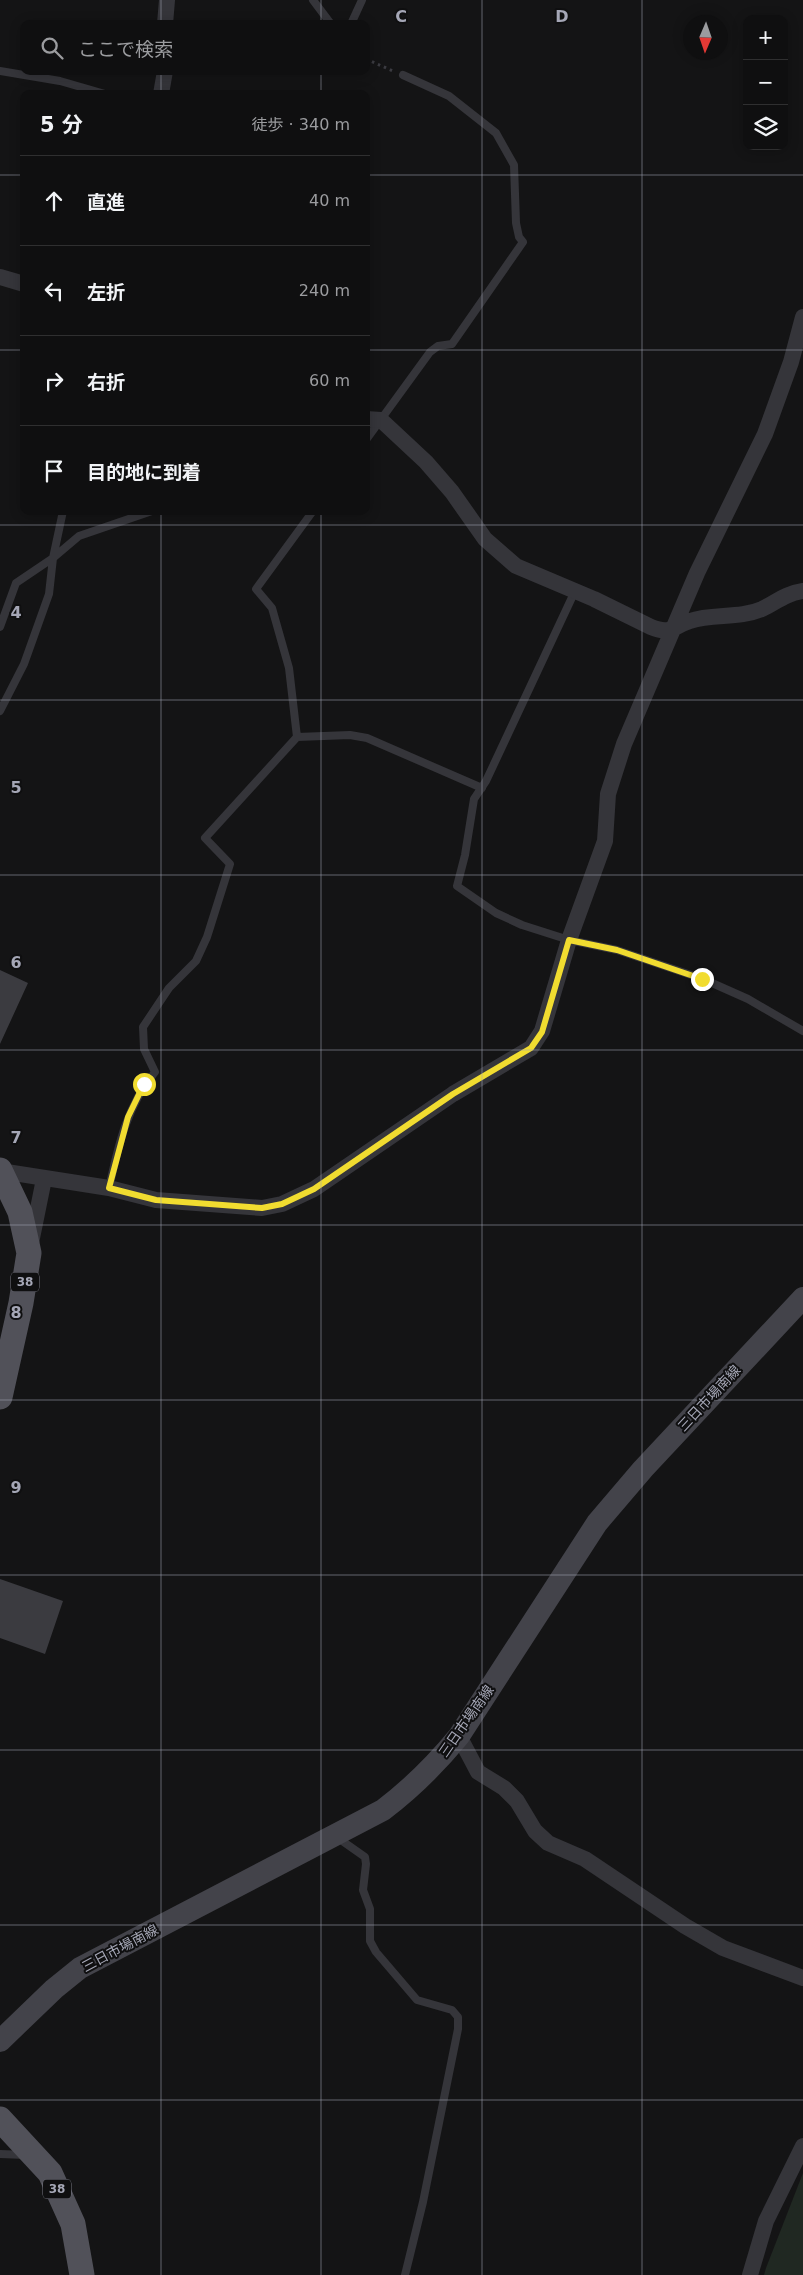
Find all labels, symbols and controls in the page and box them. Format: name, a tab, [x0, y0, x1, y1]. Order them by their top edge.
text: C	[395, 7, 407, 26]
text: D	[555, 7, 569, 26]
north arrow	[683, 15, 728, 60]
map controls	[743, 15, 788, 150]
button: +	[743, 15, 788, 60]
search box	[20, 20, 370, 75]
icon: search	[38, 34, 66, 62]
text: ここで検索	[78, 38, 173, 60]
button: −	[743, 60, 788, 105]
button: layers	[743, 105, 788, 150]
text: 5 分	[40, 113, 83, 137]
text: 徒歩 · 340 m	[252, 115, 350, 134]
icon: ahead	[40, 187, 68, 215]
text: 直進	[87, 191, 125, 213]
text: 40 m	[309, 191, 350, 210]
icon: left	[40, 277, 68, 305]
text: 左折	[87, 281, 125, 303]
text: 240 m	[299, 281, 350, 300]
icon: right	[40, 367, 68, 395]
text: 右折	[87, 371, 125, 393]
text: 60 m	[309, 371, 350, 390]
icon: arrive	[40, 457, 68, 485]
text: 目的地に到着	[87, 461, 201, 483]
text: 4	[10, 603, 22, 622]
text: 5	[10, 778, 22, 797]
text: 6	[10, 953, 22, 972]
route end	[691, 968, 714, 991]
route start	[133, 1073, 156, 1096]
text: 7	[10, 1128, 22, 1147]
road number: 38	[11, 1272, 39, 1291]
text: 8	[10, 1303, 22, 1322]
street label: 三日市場南線	[675, 1362, 743, 1434]
text: 9	[10, 1478, 22, 1497]
street label: 三日市場南線	[435, 1682, 497, 1760]
street label: 三日市場南線	[79, 1921, 161, 1975]
road number: 38	[43, 2180, 71, 2198]

